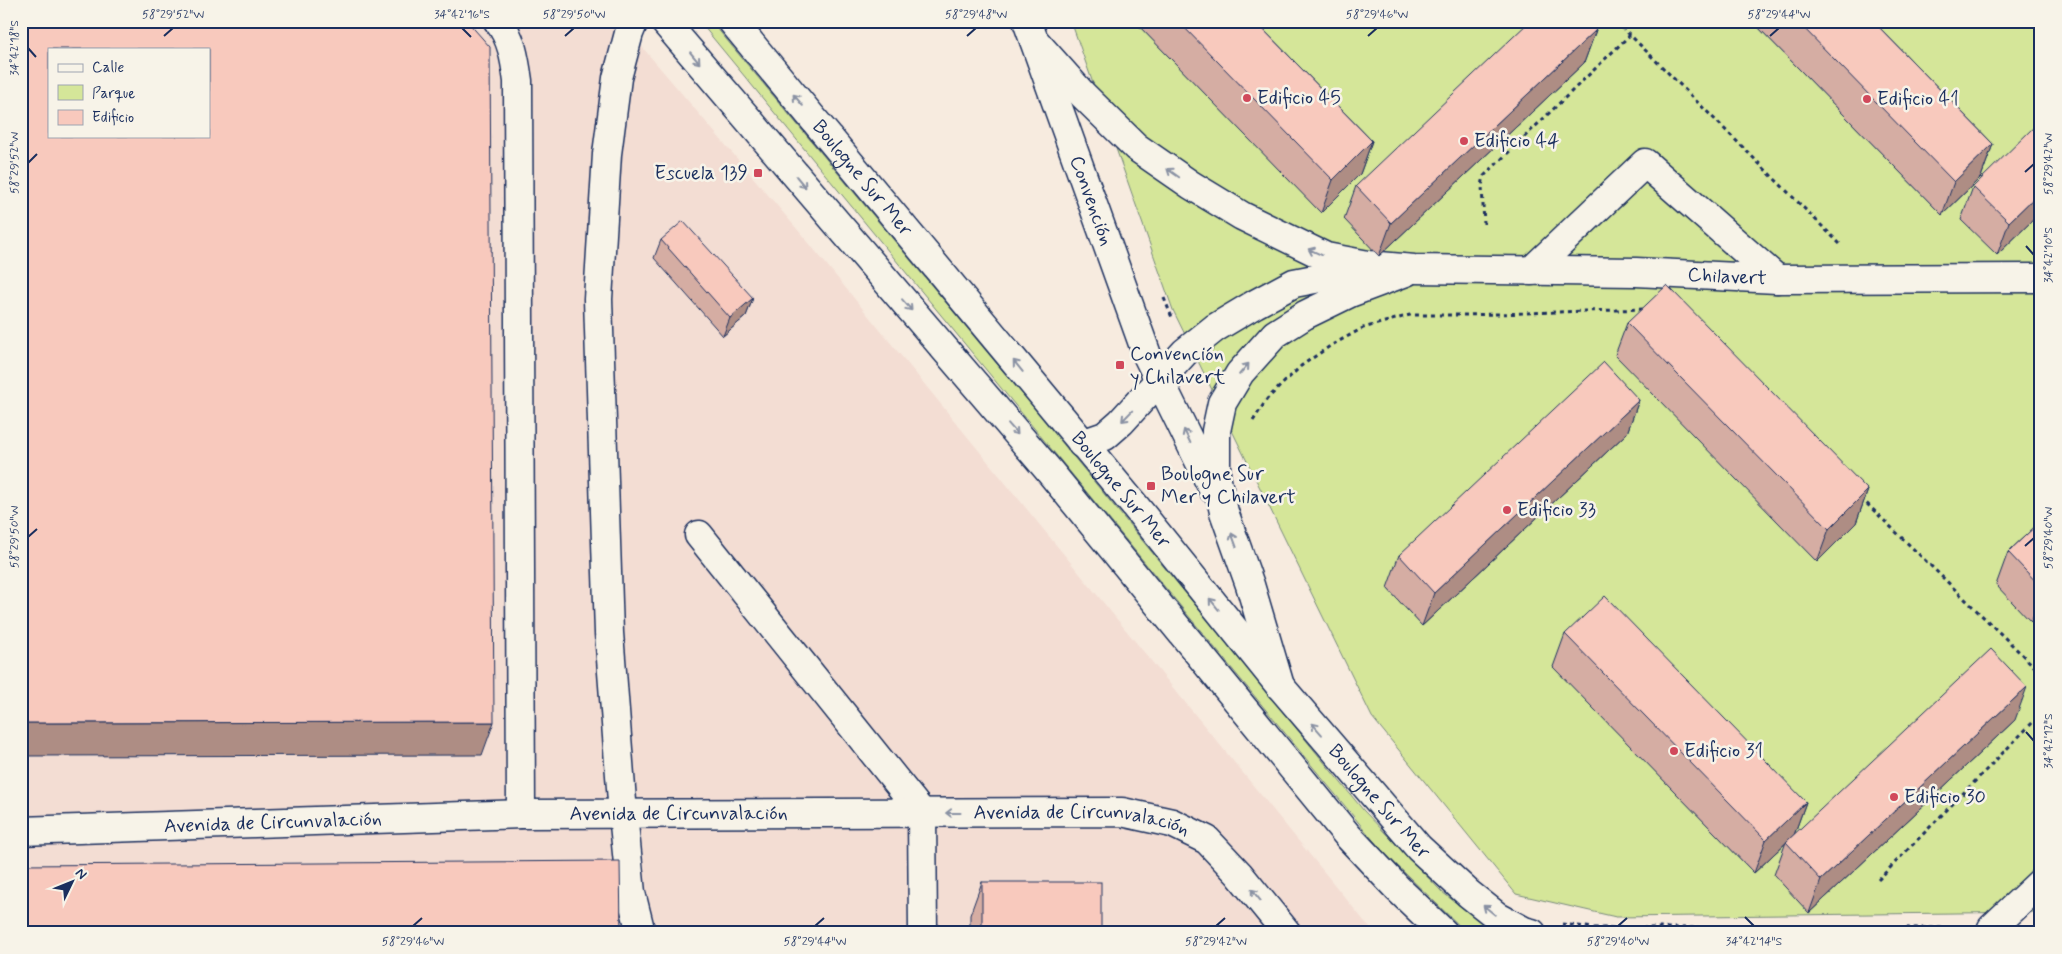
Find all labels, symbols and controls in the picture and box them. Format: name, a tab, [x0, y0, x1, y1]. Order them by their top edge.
text: 58°29'52"W	[142, 7, 204, 23]
text: 34°42'16"S	[434, 7, 490, 23]
text: 58°29'50"W	[543, 7, 605, 23]
text: 58°29'48"W	[945, 7, 1007, 23]
text: 58°29'46"W	[1346, 7, 1408, 23]
text: 58°29'44"W	[1748, 7, 1811, 23]
text: 34°42'18"S	[7, 20, 23, 76]
legend	[48, 48, 210, 138]
one-way arrow	[690, 52, 701, 65]
text: Calle	[92, 58, 124, 78]
text: Parque	[92, 84, 135, 104]
place label: Edificio 45	[1257, 85, 1341, 112]
place label: Edificio 41	[1877, 86, 1959, 113]
marker: Edificio 45	[1241, 92, 1253, 104]
marker: Edificio 41	[1861, 93, 1873, 105]
one-way arrow	[793, 94, 804, 107]
text: Edificio	[92, 108, 134, 128]
street label: Boulogne Sur Mer	[806, 114, 919, 242]
place label: Edificio 44	[1474, 128, 1559, 155]
text: 58°29'52"W	[7, 132, 23, 194]
text: 58°29'42"W	[2041, 133, 2057, 195]
marker: Edificio 44	[1458, 135, 1470, 147]
street label: Convención	[1063, 152, 1120, 250]
place label: Escuela 139	[654, 160, 748, 187]
marker: Escuela 139	[752, 167, 764, 179]
one-way arrow	[1166, 168, 1180, 178]
one-way arrow	[795, 175, 806, 188]
text: 34°42'10"S	[2041, 227, 2057, 283]
one-way arrow	[1308, 246, 1323, 256]
street label: Chilavert	[1687, 261, 1767, 292]
one-way arrow	[901, 299, 912, 312]
place label: Convención y Chilavert	[1130, 341, 1225, 391]
marker: Convención y Chilavert	[1114, 359, 1126, 371]
one-way arrow	[1012, 360, 1023, 373]
one-way arrow	[1238, 363, 1249, 376]
one-way arrow	[1121, 409, 1133, 422]
one-way arrow	[1007, 422, 1018, 435]
street label: Boulogne Sur Mer	[1065, 426, 1178, 554]
one-way arrow	[1182, 429, 1191, 444]
place label: Boulogne Sur Mer y Chilavert	[1161, 461, 1296, 511]
marker: Boulogne Sur Mer y Chilavert	[1145, 480, 1157, 492]
place label: Edificio 33	[1517, 497, 1596, 524]
marker: Edificio 33	[1501, 504, 1513, 516]
text: 58°29'50"W	[7, 506, 23, 568]
text: 58°29'40"W	[2041, 507, 2057, 569]
one-way arrow	[1229, 532, 1238, 548]
one-way arrow	[1208, 598, 1219, 611]
text: 34°42'12"S	[2041, 713, 2057, 769]
one-way arrow	[1311, 723, 1323, 736]
street label: Boulogne Sur Mer	[1322, 738, 1437, 866]
place label: Edificio 31	[1684, 738, 1763, 765]
marker: Edificio 31	[1668, 745, 1680, 757]
place label: Edificio 30	[1904, 784, 1986, 811]
marker: Edificio 30	[1888, 791, 1900, 803]
street label: Avenida de Circunvalación	[974, 798, 1195, 843]
street label: Avenida de Circunvalación	[570, 800, 788, 827]
street label: Avenida de Circunvalación	[163, 805, 382, 840]
one-way arrow	[946, 808, 962, 818]
north arrow	[48, 856, 98, 906]
text: N	[71, 864, 91, 883]
one-way arrow	[1250, 889, 1261, 902]
one-way arrow	[1482, 905, 1496, 915]
text: 58°29'46"W	[382, 934, 444, 950]
text: 58°29'44"W	[784, 934, 847, 950]
text: 58°29'42"W	[1185, 934, 1247, 950]
text: 58°29'40"W	[1587, 934, 1649, 950]
text: 34°42'14"S	[1726, 934, 1782, 950]

